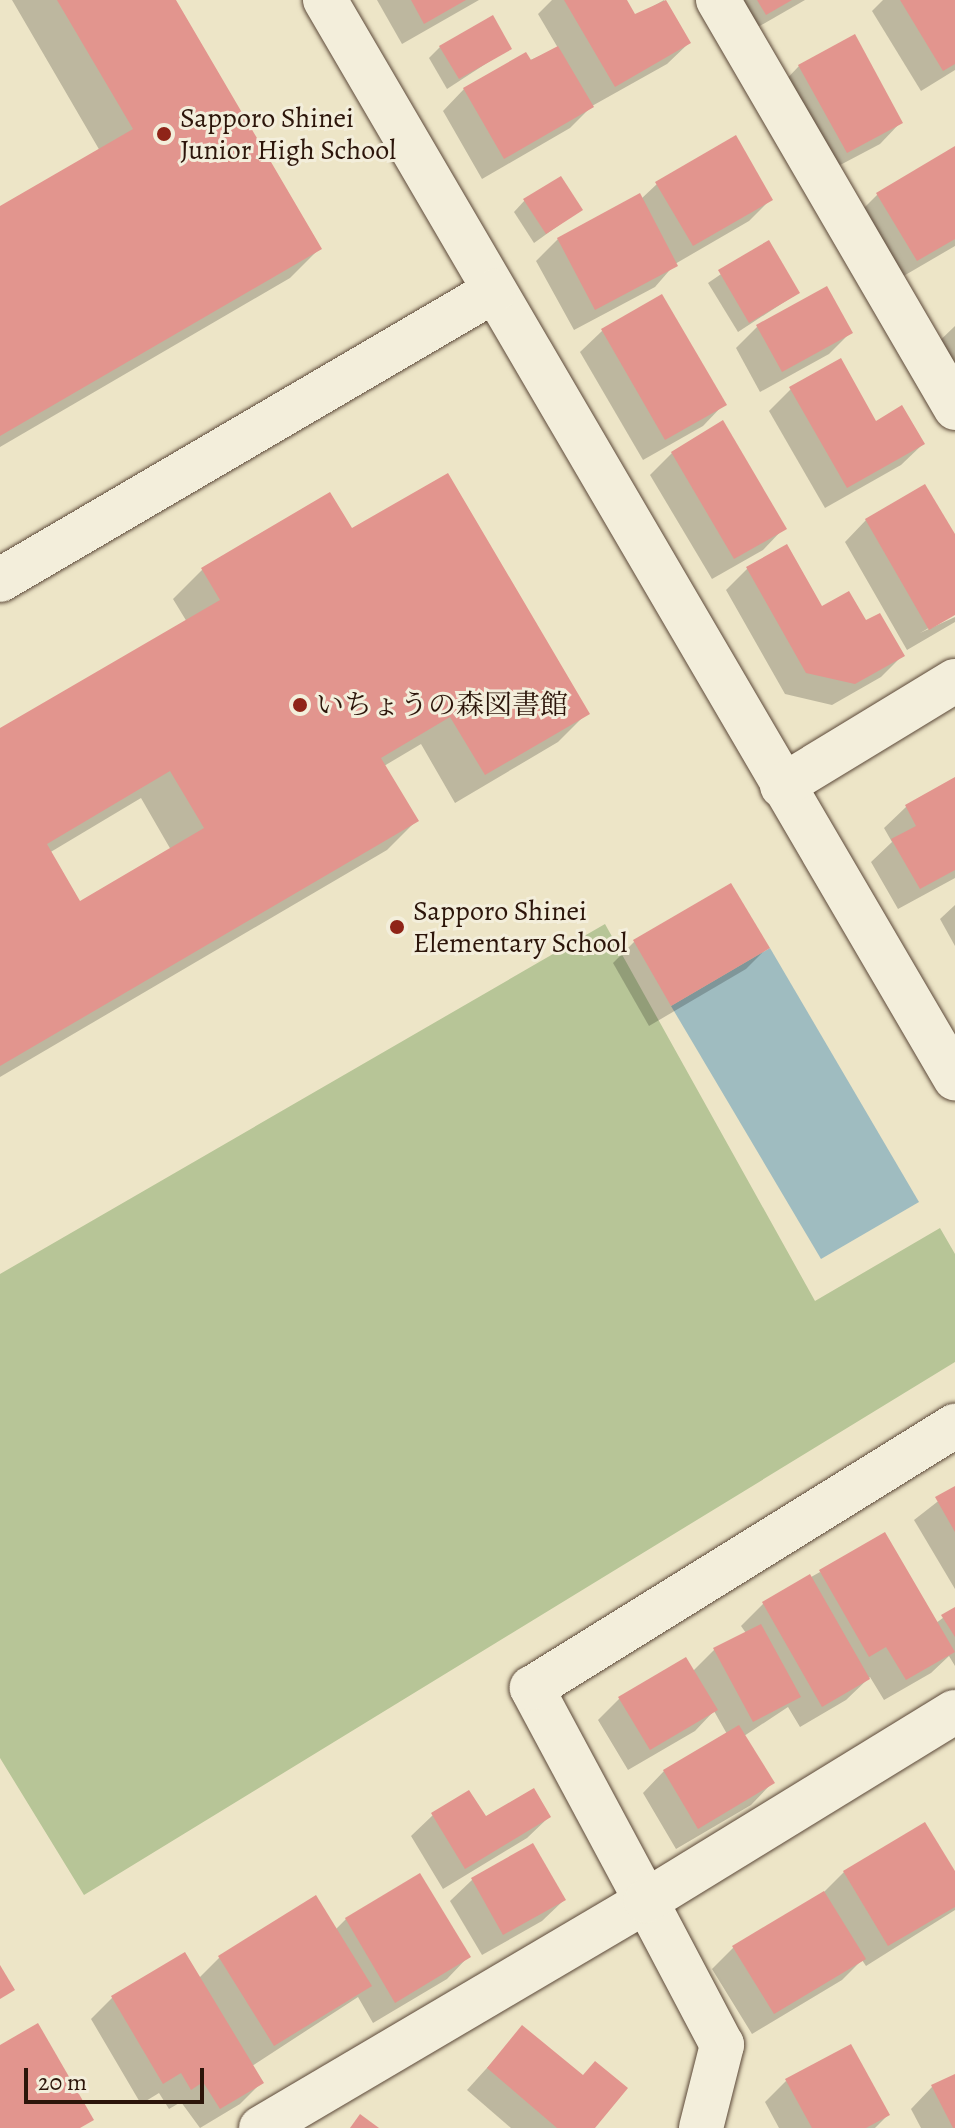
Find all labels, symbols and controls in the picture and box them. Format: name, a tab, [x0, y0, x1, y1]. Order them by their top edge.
place label: Sapporo Shinei Junior High School	[180, 101, 396, 167]
marker: Sapporo Shinei Junior High School	[155, 125, 173, 143]
place label: いちょうの森図書館	[316, 688, 568, 722]
marker: いちょうの森図書館	[291, 696, 309, 714]
place label: Sapporo Shinei Elementary School	[413, 894, 627, 960]
marker: Sapporo Shinei Elementary School	[388, 918, 406, 936]
scale bar	[28, 2052, 208, 2102]
text: 20 m	[38, 2066, 87, 2098]

